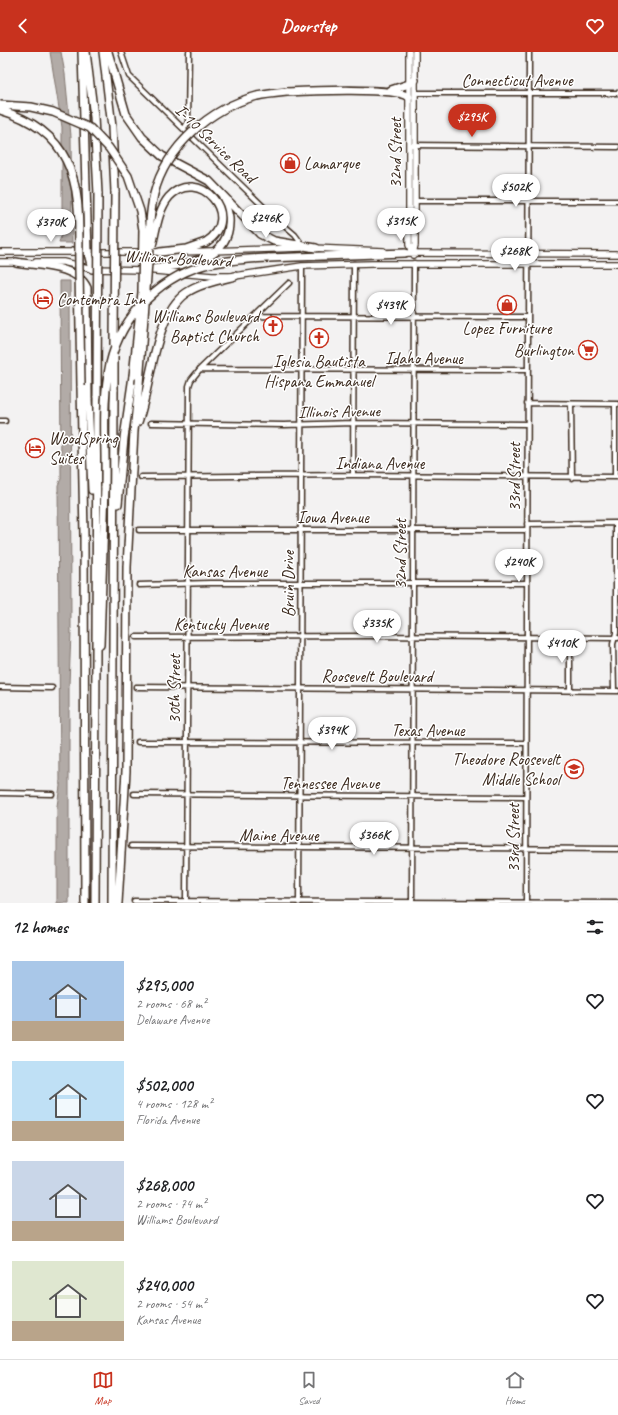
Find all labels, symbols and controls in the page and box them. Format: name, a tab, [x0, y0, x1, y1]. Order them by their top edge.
icon: back	[12, 15, 34, 37]
text: Doorstep	[281, 15, 337, 37]
icon: heart	[584, 15, 606, 37]
street label: Connecticut Avenue	[461, 70, 574, 91]
street label: I-10 Service Road	[171, 99, 262, 189]
pin: $295K	[444, 104, 500, 138]
text: $295K	[457, 109, 487, 125]
street label: 32nd Street	[385, 115, 406, 188]
shop icon: Lamarque	[279, 152, 301, 174]
place label: Lamarque	[304, 153, 361, 174]
pin: $502K	[488, 174, 544, 208]
text: $502K	[501, 179, 531, 195]
pin: $246K	[238, 205, 294, 239]
pin: $315K	[373, 208, 429, 242]
pin: $370K	[23, 209, 79, 243]
text: $246K	[251, 210, 281, 226]
text: $315K	[386, 213, 416, 229]
text: $370K	[36, 214, 66, 230]
pin: $268K	[487, 238, 543, 272]
text: $268K	[500, 243, 530, 259]
street label: Williams Boulevard	[124, 245, 235, 272]
hotel icon: Contempra Inn	[32, 288, 54, 310]
place label: Contempra Inn	[57, 289, 146, 310]
pin: $439K	[363, 292, 419, 326]
shop icon: Lopez Furniture	[496, 294, 518, 316]
text: $439K	[376, 297, 406, 313]
place label: Williams Boulevard Baptist Church	[152, 306, 262, 347]
church icon: Williams Boulevard Baptist Church	[262, 315, 284, 337]
place label: Lopez Furniture	[462, 318, 553, 339]
church icon: Iglesia Bautista Hispana Emmanuel	[308, 327, 330, 349]
supermarket icon: Burlington	[577, 339, 599, 361]
place label: Burlington	[514, 340, 575, 361]
street label: Idaho Avenue	[385, 348, 464, 369]
place label: Iglesia Bautista Hispana Emmanuel	[264, 351, 377, 392]
street label: Illinois Avenue	[298, 400, 382, 423]
place label: WoodSpring Suites	[49, 428, 120, 469]
hotel icon: WoodSpring Suites	[24, 437, 46, 459]
street label: 33rd Street	[504, 440, 525, 511]
street label: Indiana Avenue	[336, 453, 426, 474]
street label: Iowa Avenue	[297, 507, 370, 528]
street label: 32nd Street	[390, 516, 411, 589]
street label: Bruin Drive	[278, 549, 299, 617]
pin: $240K	[491, 549, 547, 583]
text: $240K	[504, 554, 534, 570]
street label: Kansas Avenue	[183, 561, 269, 582]
pin: $335K	[349, 610, 405, 644]
street label: Kentucky Avenue	[174, 614, 270, 635]
text: $335K	[362, 615, 392, 631]
pin: $410K	[534, 630, 590, 664]
text: $410K	[547, 635, 577, 651]
street label: 30th Street	[164, 652, 185, 724]
street label: Roosevelt Boulevard	[322, 666, 436, 687]
pin: $394K	[304, 717, 360, 751]
street label: Texas Avenue	[391, 720, 466, 741]
text: $394K	[317, 722, 347, 738]
place label: Theodore Roosevelt Middle School	[452, 749, 563, 790]
school or university icon: Theodore Roosevelt Middle School	[563, 758, 585, 780]
street label: Tennessee Avenue	[281, 773, 381, 794]
street label: 33rd Street	[503, 801, 524, 872]
pin: $366K	[346, 822, 402, 856]
street label: Maine Avenue	[239, 825, 320, 846]
text: $366K	[359, 827, 389, 843]
icon: filters	[584, 916, 606, 938]
text: 12 homes	[12, 917, 68, 938]
text: $295,000	[136, 975, 192, 996]
icon: home	[44, 977, 92, 1025]
icon: heart	[584, 990, 606, 1012]
text: 2 rooms · 68 m²	[136, 996, 206, 1012]
text: Delaware Avenue	[136, 1012, 209, 1028]
text: $502,000	[136, 1075, 193, 1096]
icon: home	[44, 1077, 92, 1125]
icon: heart	[584, 1090, 606, 1112]
text: 4 rooms · 128 m²	[136, 1096, 212, 1112]
text: Florida Avenue	[136, 1112, 200, 1128]
text: $268,000	[136, 1175, 193, 1196]
icon: home	[44, 1177, 92, 1225]
icon: heart	[584, 1190, 606, 1212]
text: 2 rooms · 74 m²	[136, 1196, 206, 1212]
text: Williams Boulevard	[136, 1212, 218, 1228]
text: $240,000	[136, 1275, 193, 1296]
icon: home	[44, 1277, 92, 1325]
icon: heart	[584, 1290, 606, 1312]
text: 2 rooms · 54 m²	[136, 1296, 206, 1312]
text: Kansas Avenue	[136, 1312, 201, 1328]
tab: Map	[92, 1369, 114, 1407]
tab: Saved	[298, 1369, 320, 1407]
tab: Home	[504, 1369, 526, 1407]

